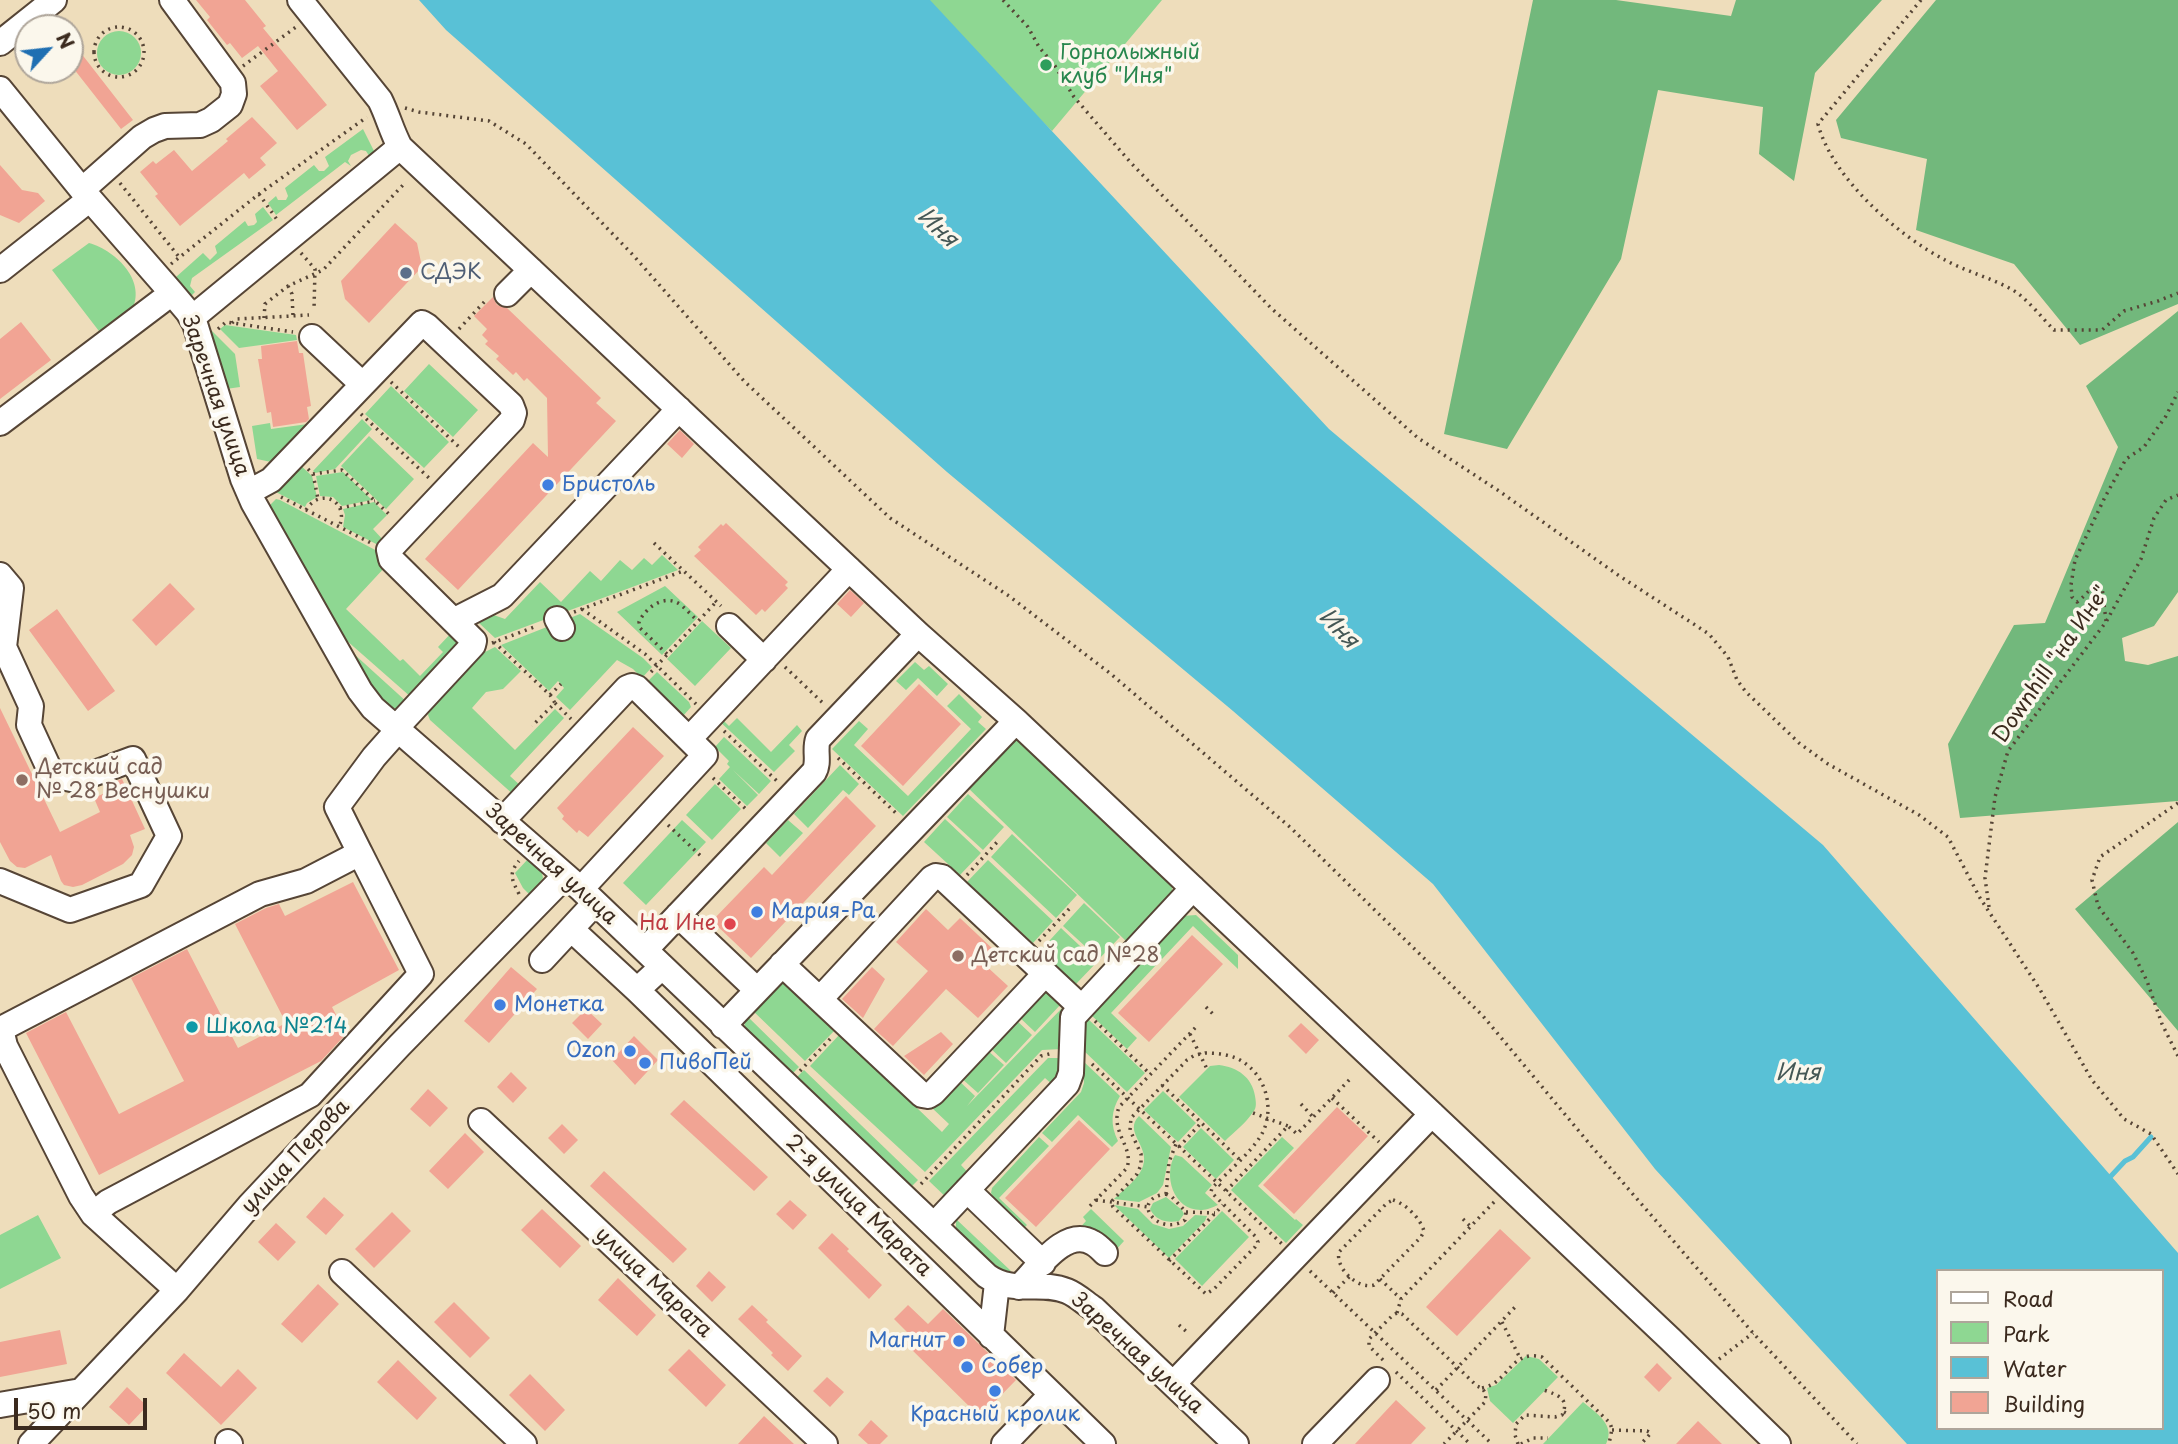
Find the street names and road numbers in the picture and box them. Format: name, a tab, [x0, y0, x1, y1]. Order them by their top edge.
street label: Заречная улица	[176, 312, 254, 480]
street label: Downhill "на Ине"	[1988, 582, 2116, 748]
street label: Заречная улица	[480, 799, 622, 931]
street label: улица Перова	[237, 1095, 355, 1219]
street label: 2-я улица Марата	[780, 1130, 936, 1282]
street label: улица Марата	[589, 1222, 717, 1344]
street label: Заречная улица	[1066, 1288, 1208, 1420]

